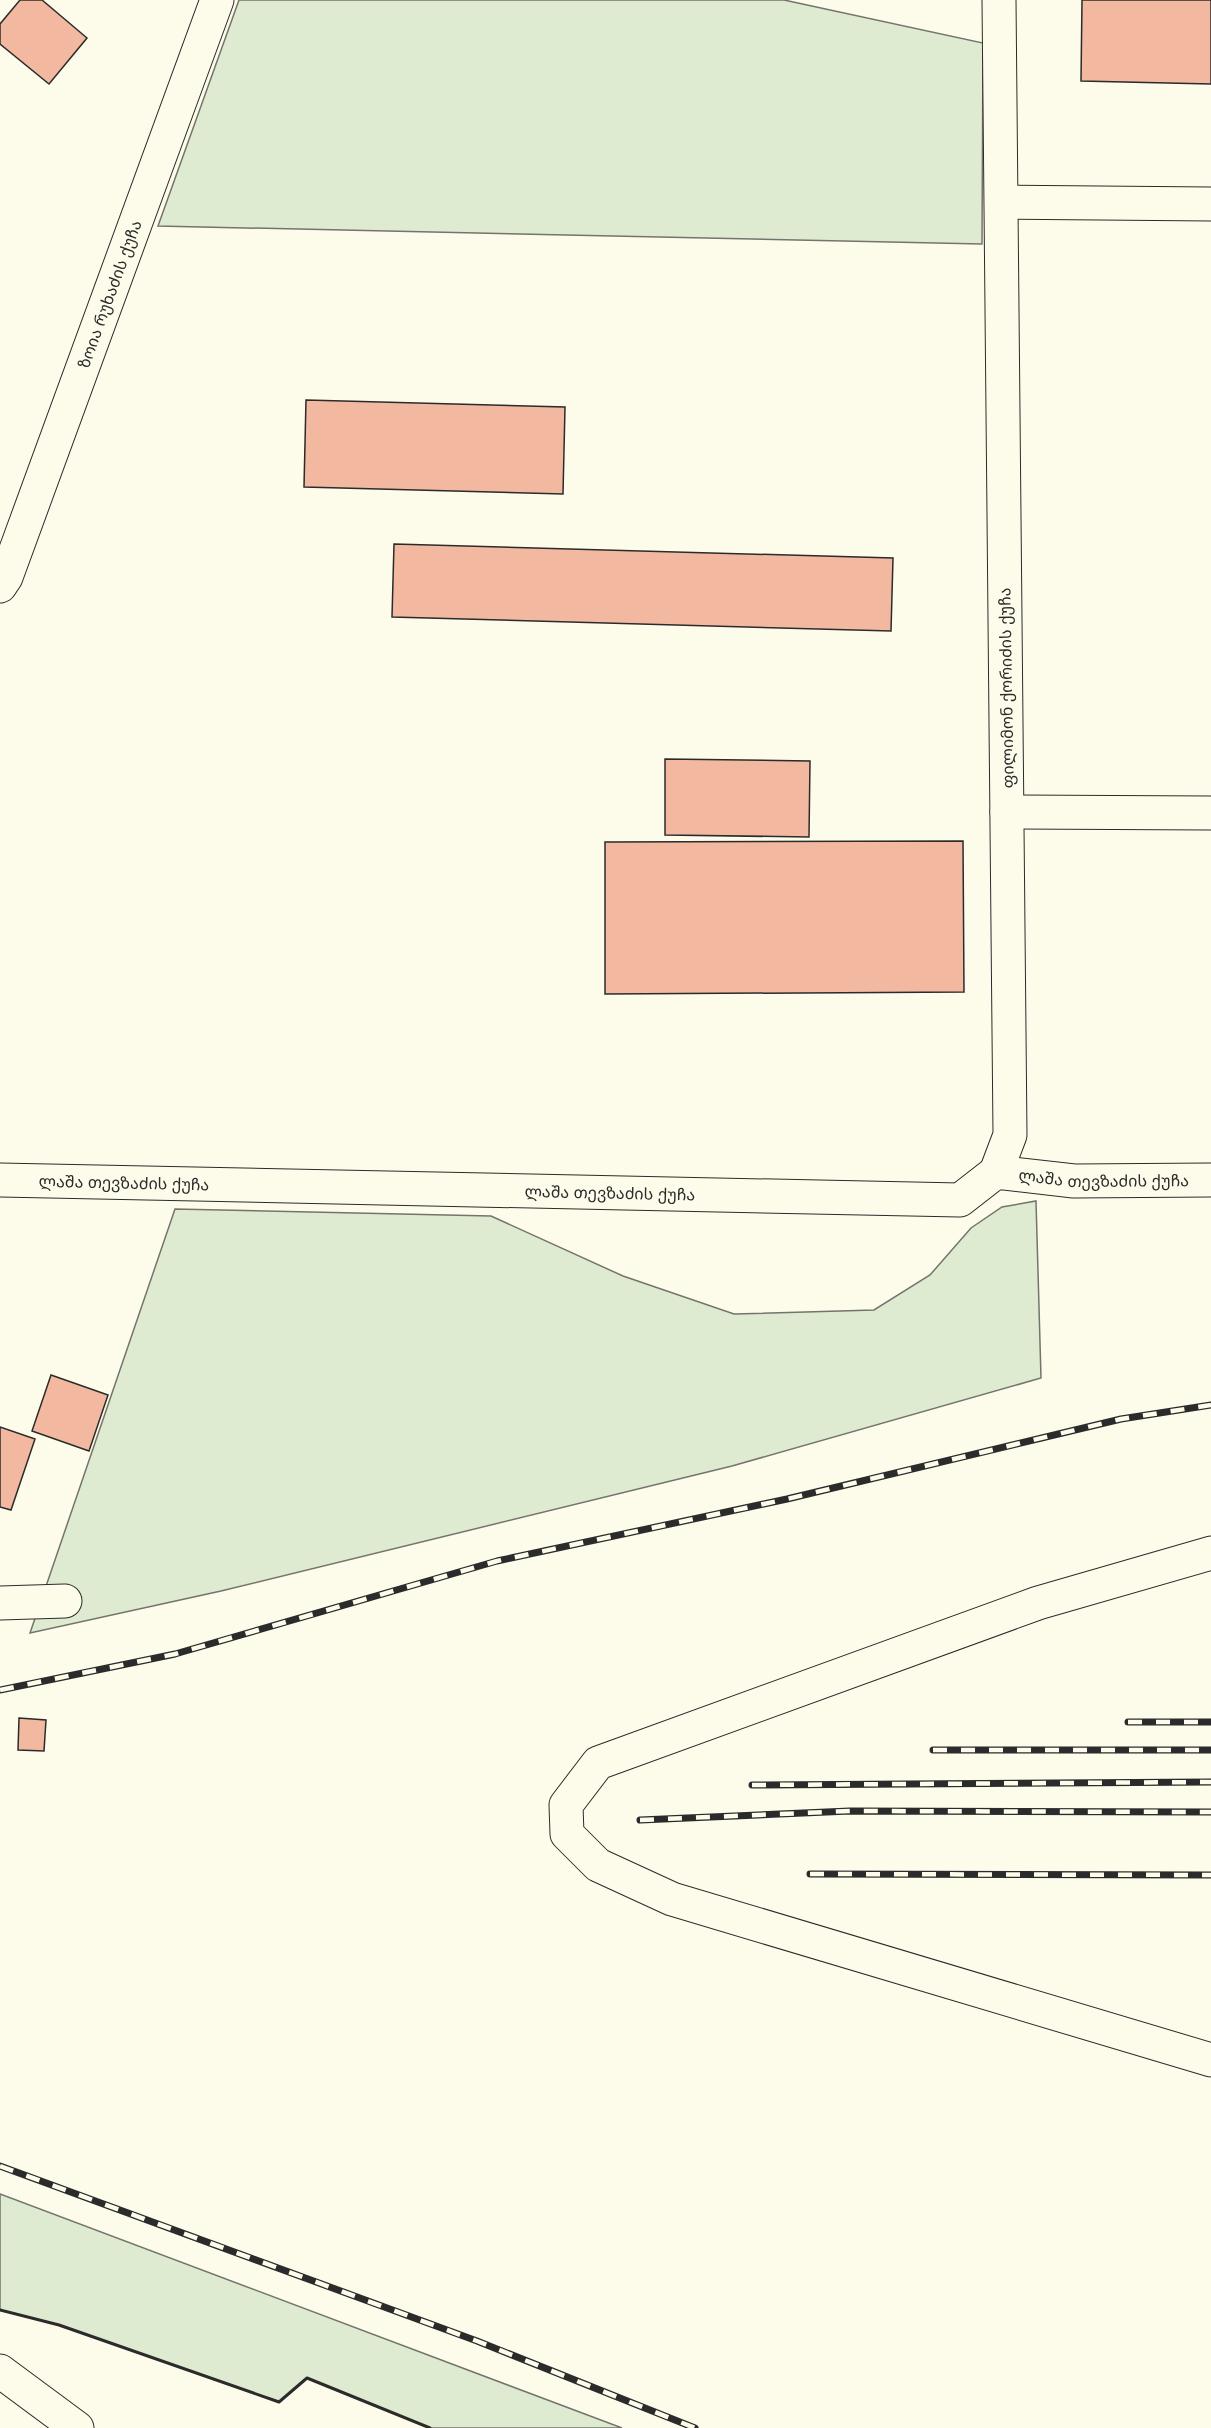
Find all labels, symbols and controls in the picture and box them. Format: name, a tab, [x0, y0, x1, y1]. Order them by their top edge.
street label: ზოია რუხაძის ქუჩა	[75, 218, 145, 371]
street label: ფილიმონ ქორიძის ქუჩა	[996, 587, 1019, 789]
street label: ლაშა თევზაძის ქუჩა	[1017, 1167, 1189, 1191]
street label: ლაშა თევზაძის ქუჩა	[38, 1173, 209, 1194]
street label: ლაშა თევზაძის ქუჩა	[524, 1183, 695, 1204]

